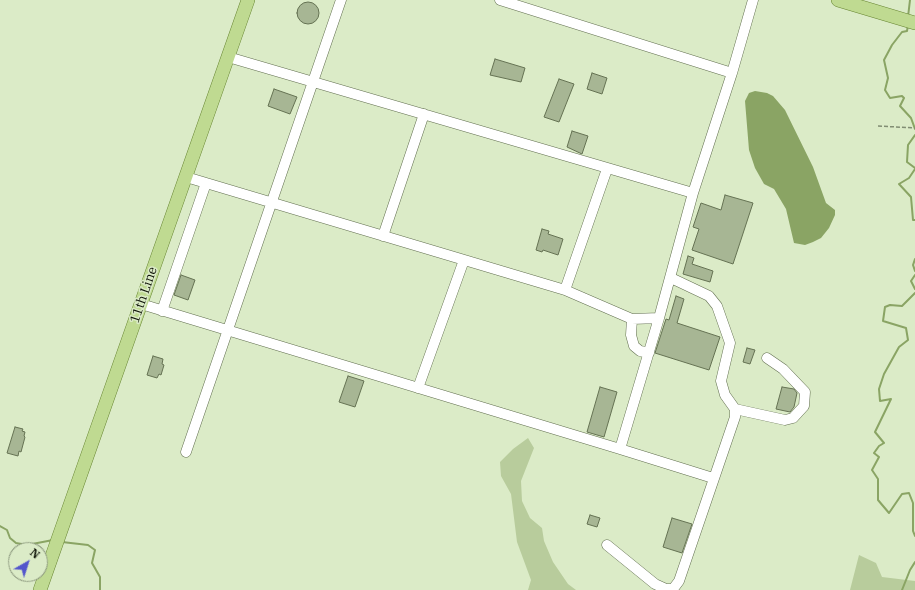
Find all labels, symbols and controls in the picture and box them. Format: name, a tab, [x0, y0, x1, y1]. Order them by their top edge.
street label: 11th Line	[127, 265, 161, 325]
north arrow	[8, 542, 48, 582]
text: N	[27, 545, 43, 562]

